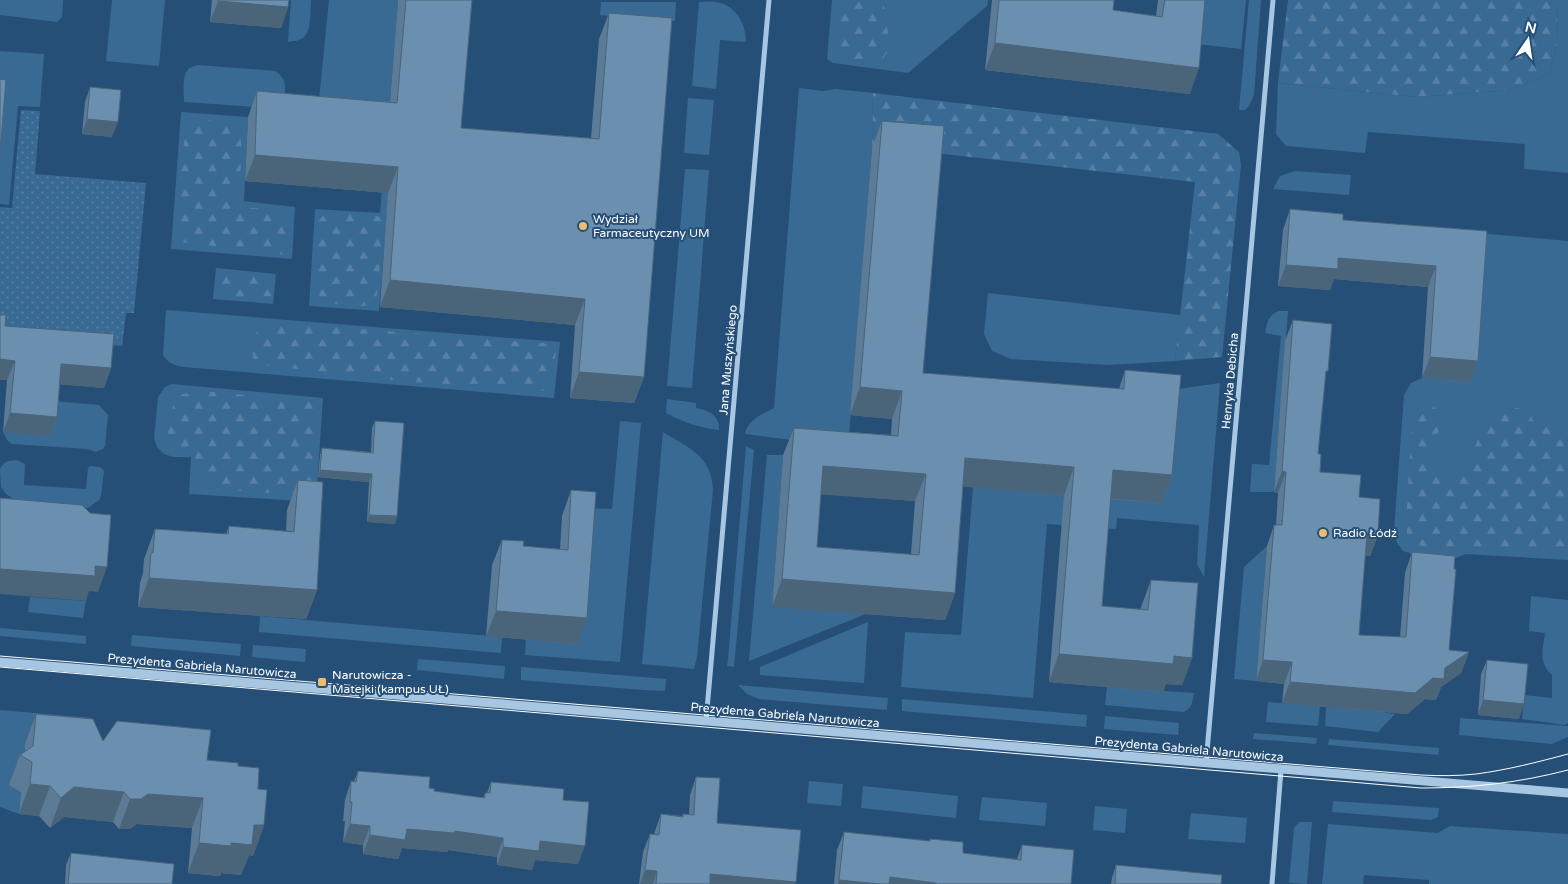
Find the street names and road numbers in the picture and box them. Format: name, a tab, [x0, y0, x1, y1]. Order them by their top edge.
street label: Jana Muszyńskiego	[716, 304, 740, 416]
street label: Henryka Debicha	[1219, 332, 1241, 430]
street label: Prezydenta Gabriela Narutowicza	[107, 651, 297, 681]
street label: Prezydenta Gabriela Narutowicza	[690, 700, 880, 730]
street label: Prezydenta Gabriela Narutowicza	[1094, 734, 1284, 764]

